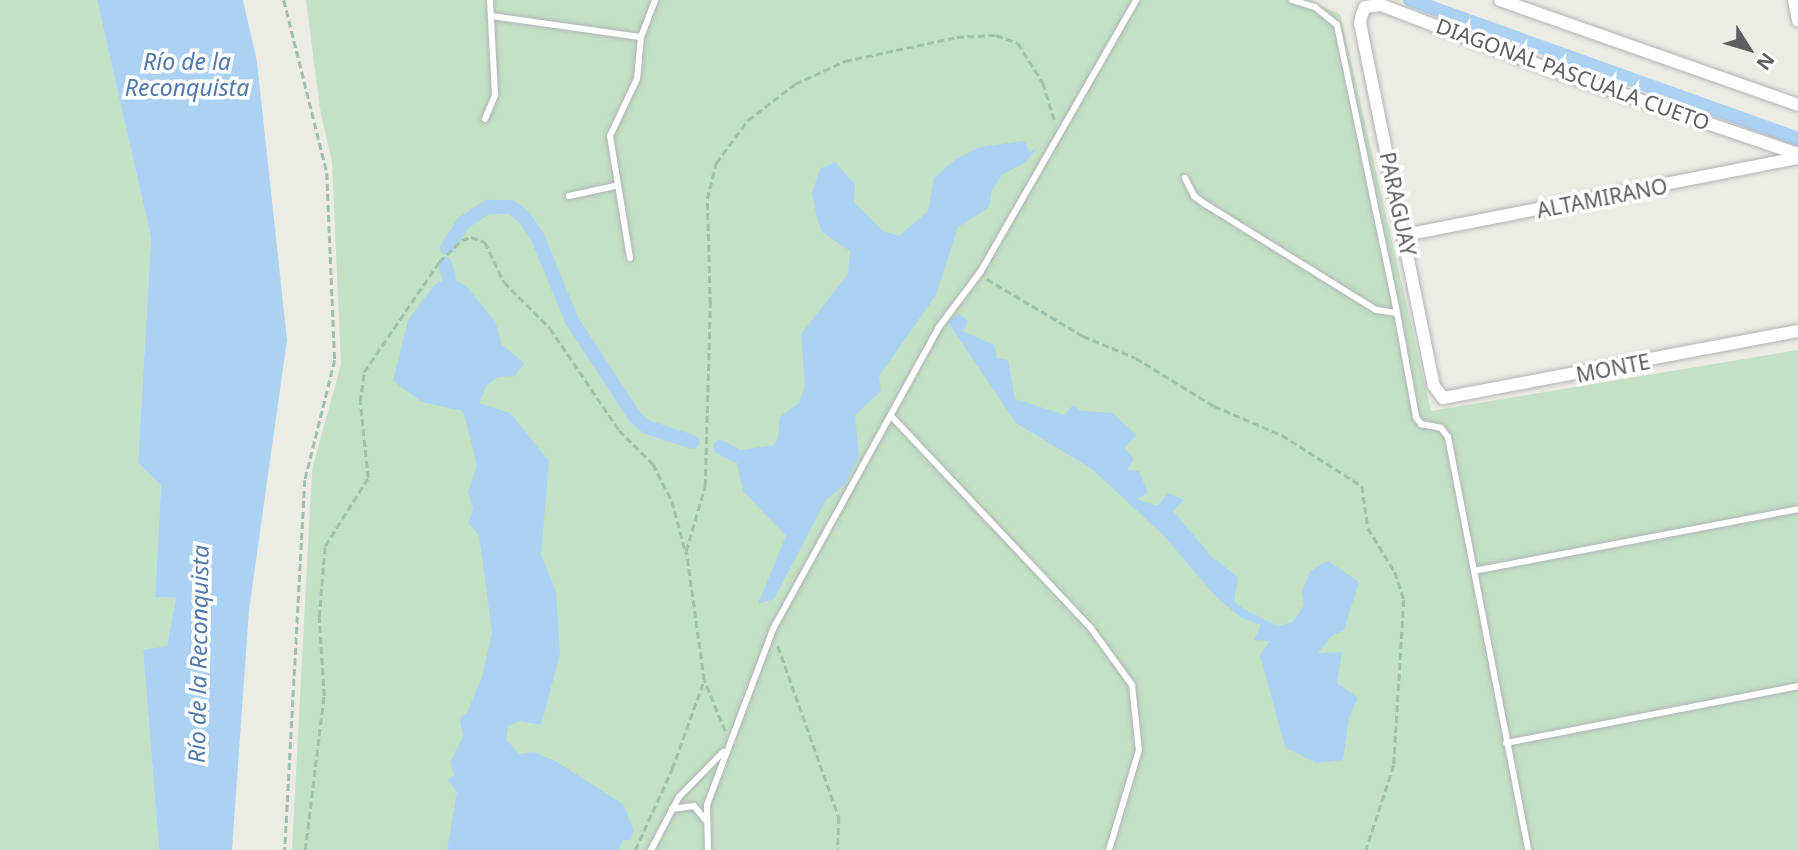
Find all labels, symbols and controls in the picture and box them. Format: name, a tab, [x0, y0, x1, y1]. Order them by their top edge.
street label: DIAGONAL PASCUALA CUETO	[1433, 13, 1713, 135]
north arrow	[1714, 14, 1784, 84]
water label: Río de la Reconquista	[125, 47, 249, 101]
text: N	[1751, 48, 1781, 76]
street label: PARAGUAY	[1375, 150, 1421, 258]
street label: ALTAMIRANO	[1534, 173, 1670, 223]
street label: MONTE	[1574, 348, 1652, 388]
water label: Río de la Reconquista	[182, 545, 214, 763]

